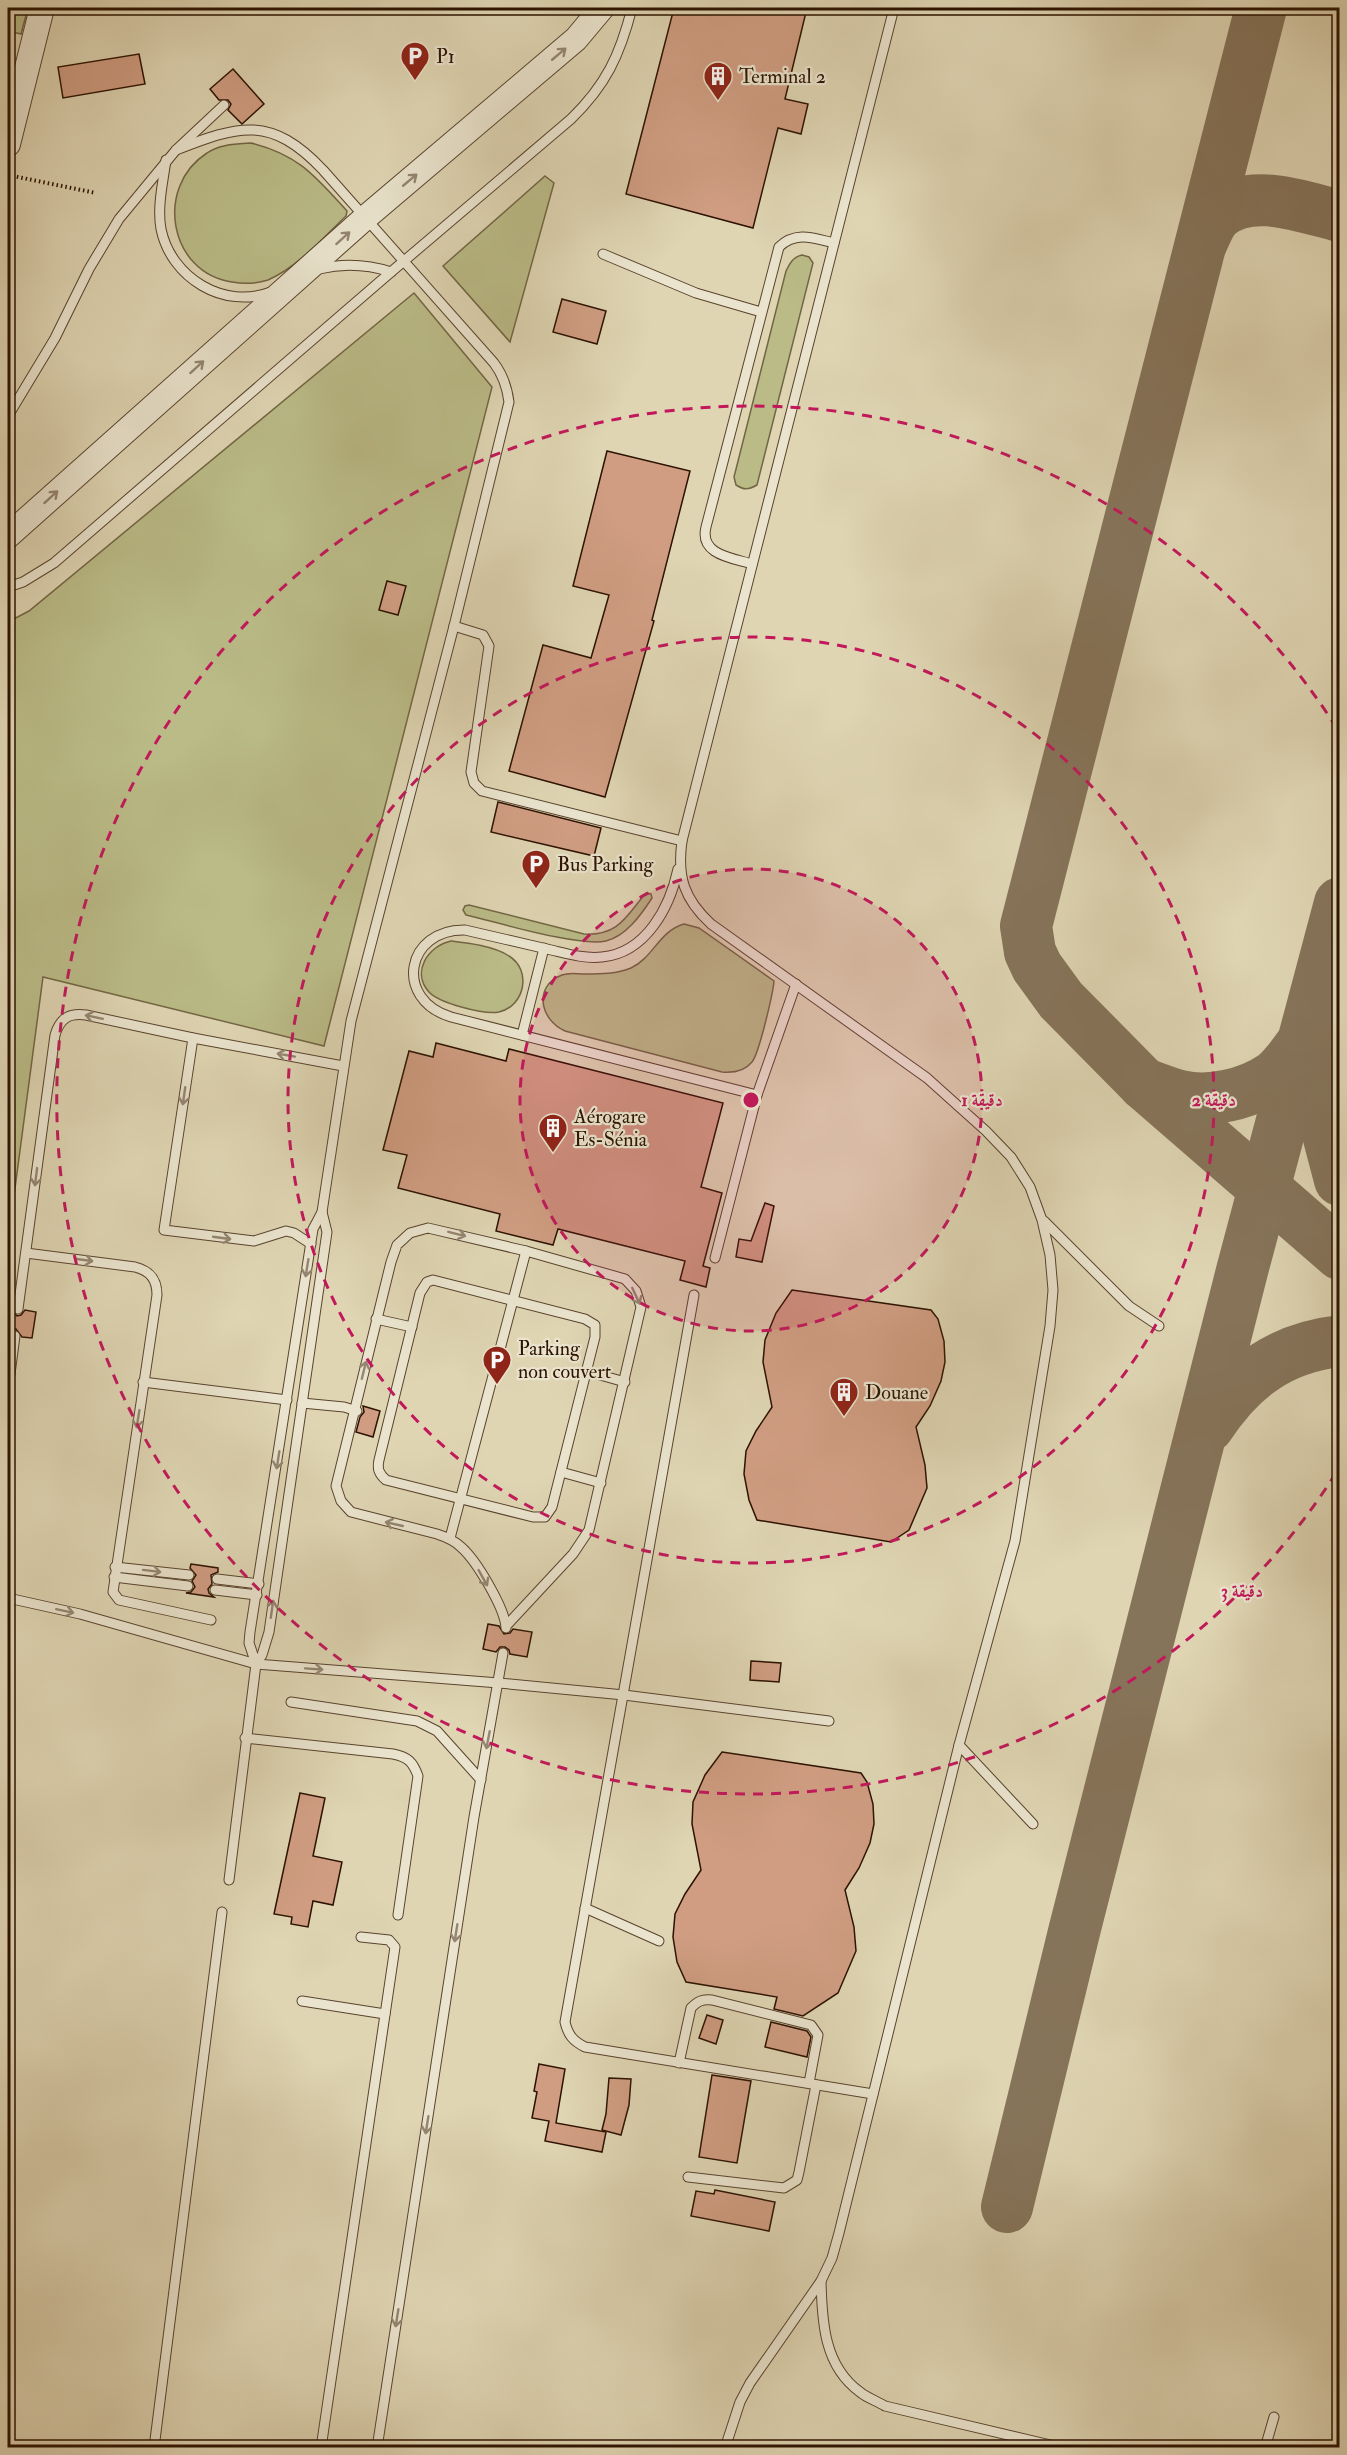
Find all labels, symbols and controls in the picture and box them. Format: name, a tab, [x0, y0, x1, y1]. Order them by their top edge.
parking icon: P1	[399, 40, 431, 82]
place label: P1	[436, 44, 455, 69]
one-way arrow	[551, 47, 566, 61]
building icon: Terminal 2	[702, 60, 734, 102]
place label: Terminal 2	[739, 64, 826, 89]
one-way arrow	[402, 173, 417, 187]
one-way arrow	[335, 231, 350, 245]
one-way arrow	[189, 360, 204, 374]
one-way arrow	[43, 490, 58, 504]
parking icon: Bus Parking	[520, 848, 552, 890]
place label: Bus Parking	[557, 852, 655, 877]
one-way arrow	[85, 1011, 105, 1022]
one-way arrow	[276, 1049, 296, 1060]
one-way arrow	[178, 1086, 189, 1105]
text: 1 دقيقة	[961, 1089, 1003, 1112]
text: 2 دقيقة	[1192, 1089, 1236, 1112]
centre of rings	[741, 1090, 761, 1110]
place label: Aérogare Es-Sénia	[573, 1104, 648, 1152]
building icon: Aérogare Es-Sénia	[537, 1112, 569, 1154]
one-way arrow	[31, 1167, 42, 1187]
one-way arrow	[447, 1228, 466, 1240]
one-way arrow	[212, 1233, 232, 1244]
one-way arrow	[74, 1255, 94, 1266]
one-way arrow	[302, 1257, 313, 1277]
one-way arrow	[631, 1287, 643, 1305]
place label: Parking non couvert	[518, 1336, 612, 1384]
parking icon: Parking non couvert	[481, 1344, 513, 1386]
one-way arrow	[358, 1360, 370, 1379]
building icon: Douane	[828, 1376, 860, 1418]
place label: Douane	[865, 1380, 928, 1405]
one-way arrow	[132, 1408, 143, 1428]
one-way arrow	[272, 1450, 283, 1470]
one-way arrow	[385, 1517, 404, 1529]
one-way arrow	[142, 1566, 162, 1577]
one-way arrow	[477, 1569, 489, 1586]
text: 3 دقيقة	[1221, 1580, 1263, 1603]
one-way arrow	[267, 1600, 278, 1619]
one-way arrow	[54, 1606, 74, 1617]
one-way arrow	[304, 1664, 324, 1675]
one-way arrow	[482, 1730, 493, 1750]
one-way arrow	[451, 1922, 462, 1942]
one-way arrow	[421, 2115, 432, 2135]
one-way arrow	[391, 2308, 402, 2327]

